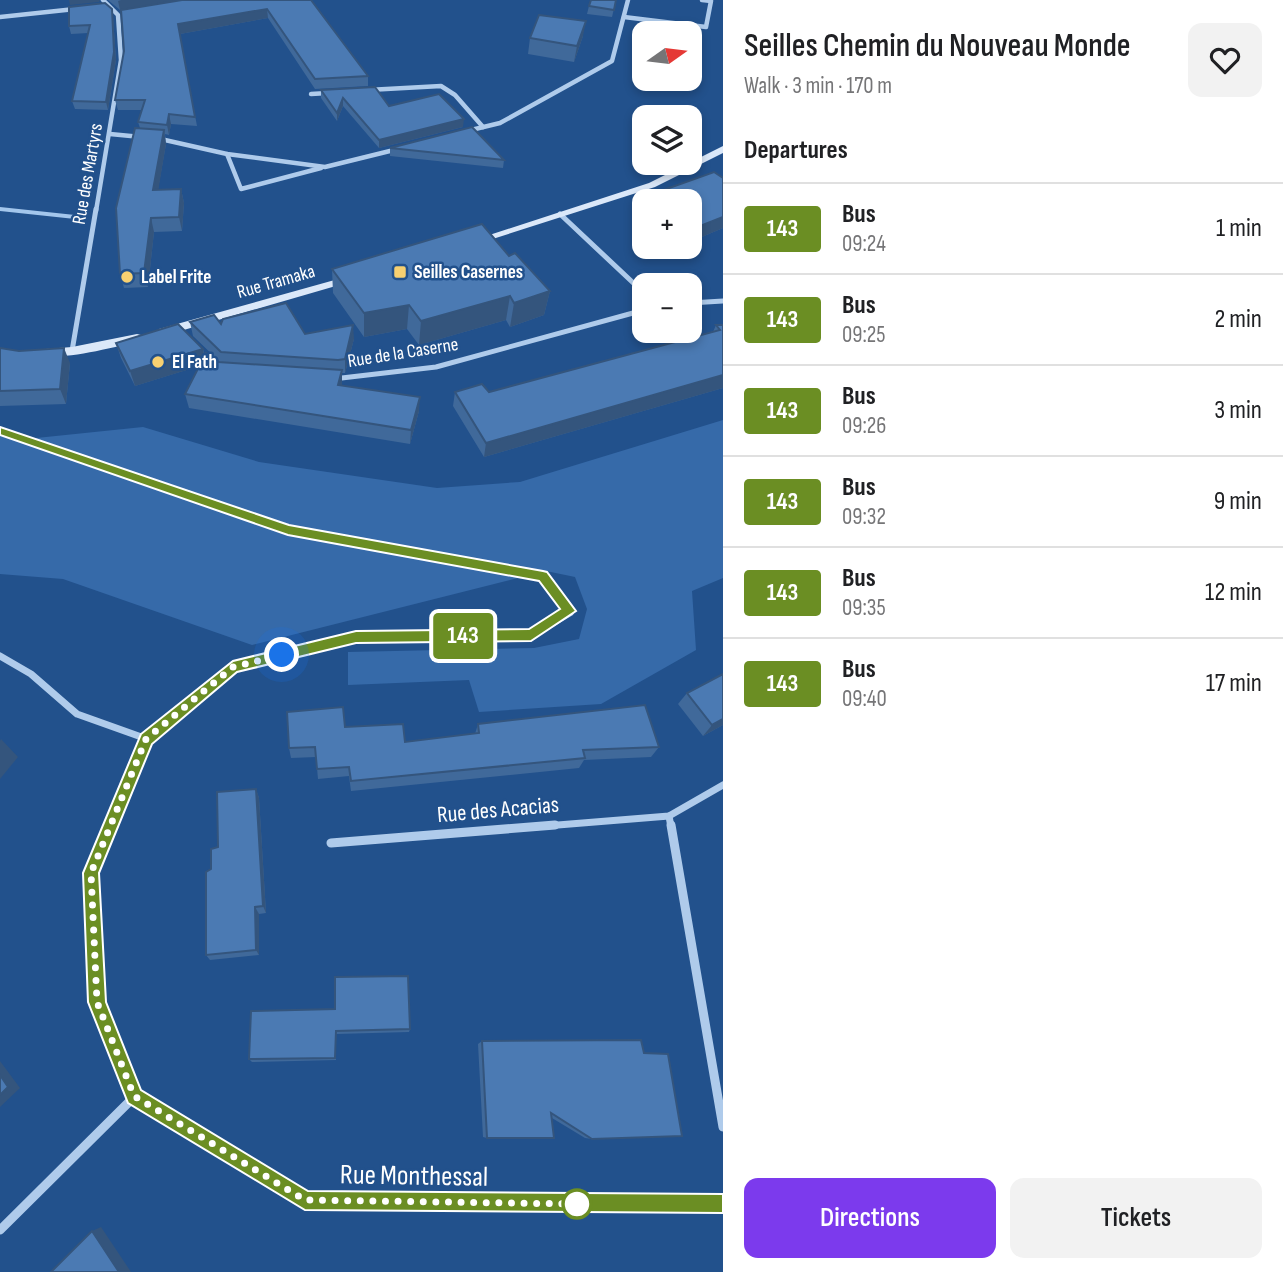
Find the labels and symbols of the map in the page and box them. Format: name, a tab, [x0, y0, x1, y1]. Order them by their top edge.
north arrow	[632, 21, 702, 91]
street label: Rue des Martyrs	[68, 122, 108, 226]
street label: Rue Tramaka	[234, 260, 318, 304]
place label: Seilles Casernes	[414, 261, 523, 284]
marker: Seilles Casernes	[392, 264, 408, 280]
place label: Label Frite	[141, 266, 211, 289]
marker: Label Frite	[119, 269, 135, 285]
street label: Rue de la Caserne	[346, 333, 460, 373]
place label: El Fath	[172, 351, 217, 374]
marker: El Fath	[150, 354, 166, 370]
line badge: 143	[423, 613, 503, 659]
your location	[264, 637, 299, 672]
street label: Rue des Acacias	[436, 791, 560, 829]
street label: Rue Monthessal	[340, 1158, 488, 1194]
unlabelled marker	[562, 1189, 592, 1219]

